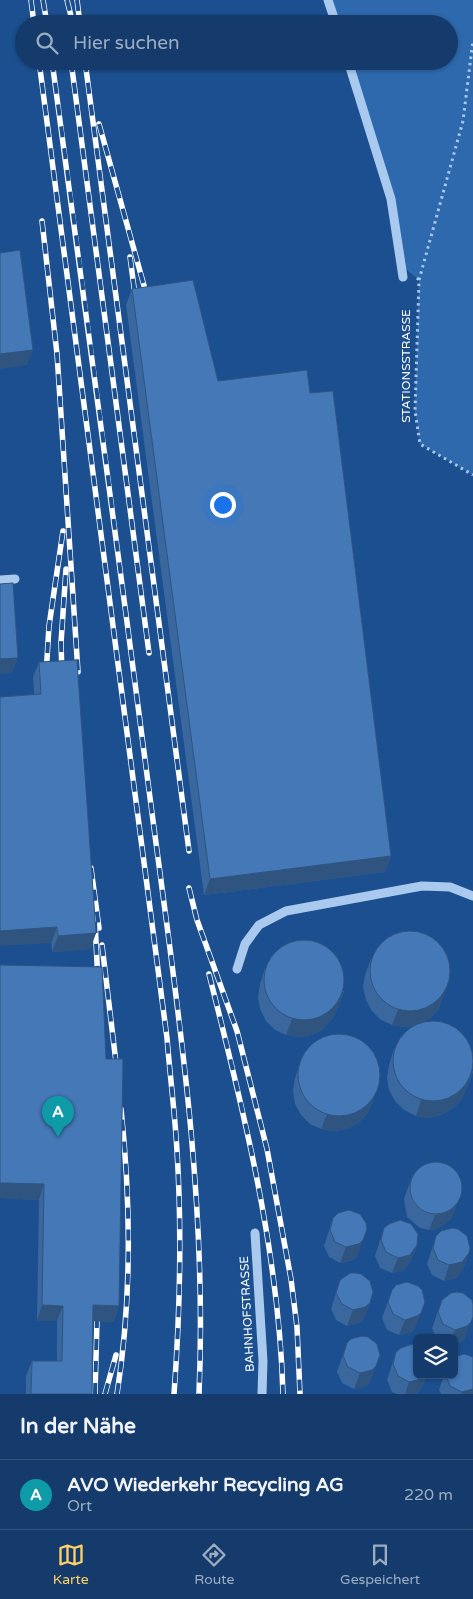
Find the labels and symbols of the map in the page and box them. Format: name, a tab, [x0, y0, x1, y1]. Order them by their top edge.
street label: STATIONSSTRASSE	[399, 309, 413, 423]
your location	[210, 492, 236, 518]
pin: A	[42, 1096, 74, 1137]
street label: BAHNHOFSTRASSE	[237, 1255, 257, 1372]

